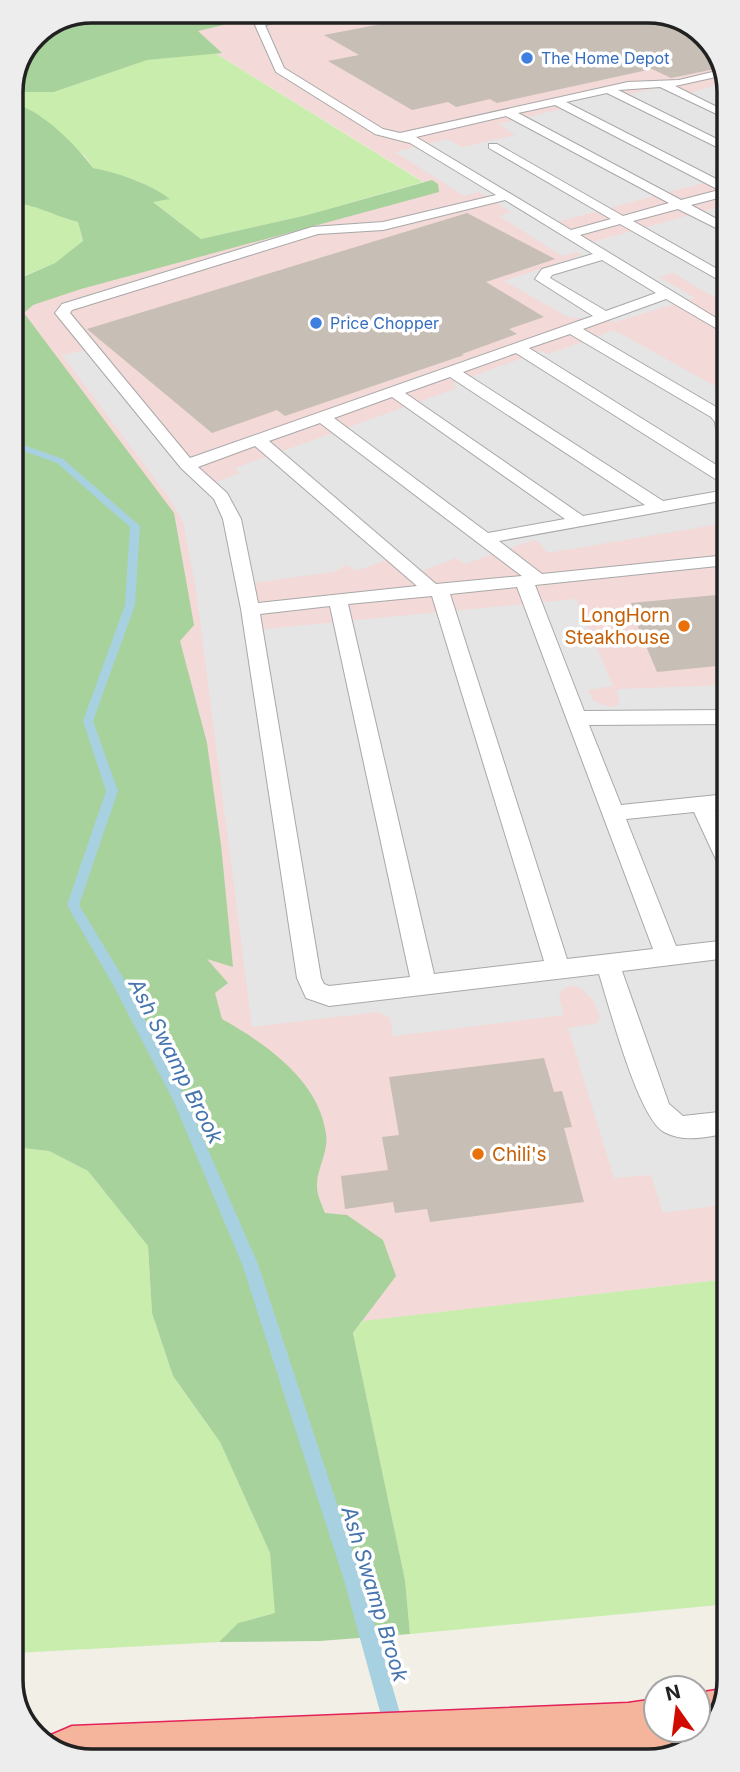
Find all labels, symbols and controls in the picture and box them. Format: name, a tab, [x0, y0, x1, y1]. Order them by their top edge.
place label: The Home Depot	[541, 48, 669, 68]
marker: The Home Depot	[519, 50, 535, 66]
place label: Price Chopper	[330, 313, 439, 333]
marker: Price Chopper	[308, 315, 324, 331]
place label: LongHorn Steakhouse	[564, 604, 670, 649]
marker: LongHorn Steakhouse	[676, 618, 692, 634]
water label: Ash Swamp Brook	[123, 973, 229, 1148]
place label: Chili's	[492, 1143, 547, 1166]
marker: Chili's	[470, 1146, 486, 1162]
water label: Ash Swamp Brook	[336, 1502, 414, 1685]
north arrow	[642, 1674, 712, 1744]
text: N	[663, 1680, 683, 1706]

